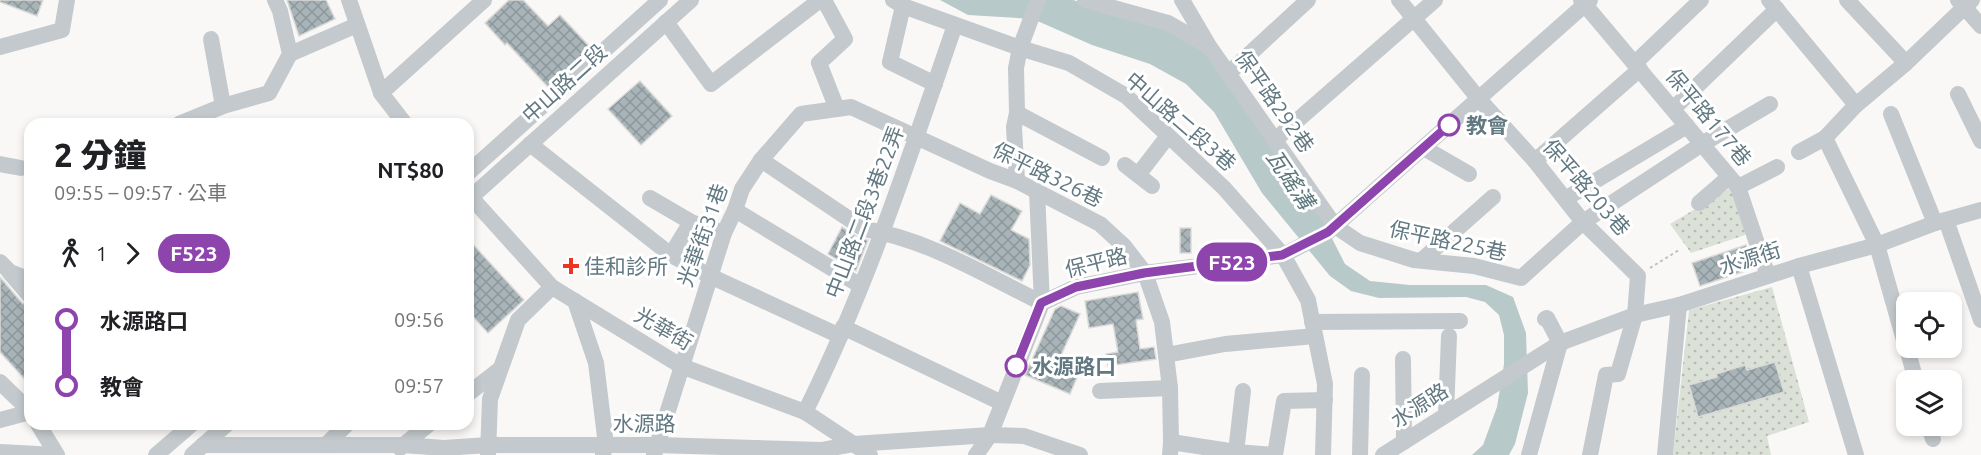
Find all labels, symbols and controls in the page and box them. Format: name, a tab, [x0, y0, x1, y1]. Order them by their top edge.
street label: 中山路二段	[517, 39, 611, 127]
street label: 保平路292巷	[1231, 45, 1319, 157]
street label: 保平路177巷	[1661, 63, 1757, 171]
street label: 中山路二段3巷	[1121, 67, 1241, 175]
place label: 教會	[1466, 113, 1508, 137]
marker: 教會	[1438, 114, 1460, 136]
street label: 中山路二段3巷22弄	[820, 122, 908, 302]
street label: 保平路203巷	[1539, 134, 1635, 240]
text: 2 分鐘	[54, 136, 147, 173]
street label: 保平路326巷	[989, 137, 1107, 211]
water label: 瓦磘溝	[1262, 145, 1321, 216]
text: NT$80	[377, 157, 444, 182]
street label: 光華街31巷	[672, 180, 732, 290]
text: 09:55 – 09:57 · 公車	[54, 181, 227, 204]
street label: 保平路225巷	[1387, 216, 1509, 264]
icon: walk	[54, 237, 87, 270]
icon: forward	[116, 237, 149, 270]
street label: 水源街	[1716, 237, 1784, 279]
text: F523	[170, 241, 218, 265]
text: 1	[96, 242, 107, 265]
line badge: F523	[1190, 242, 1274, 282]
street label: 保平路	[1063, 243, 1129, 281]
text: F523	[1208, 250, 1256, 274]
place label: 佳和診所	[584, 254, 668, 278]
marker: 佳和診所	[562, 257, 580, 275]
map controls	[1896, 292, 1962, 436]
button: locate	[1896, 292, 1962, 358]
street label: 光華街	[631, 302, 697, 354]
text: 水源路口	[100, 308, 188, 333]
text: 09:56	[394, 308, 444, 331]
place label: 水源路口	[1032, 354, 1116, 378]
marker: 水源路口	[1005, 355, 1027, 377]
button: layers	[1896, 370, 1962, 436]
text: 教會	[100, 374, 144, 399]
text: 09:57	[394, 374, 444, 397]
street label: 水源路	[1386, 378, 1452, 432]
street label: 水源路	[613, 411, 676, 435]

